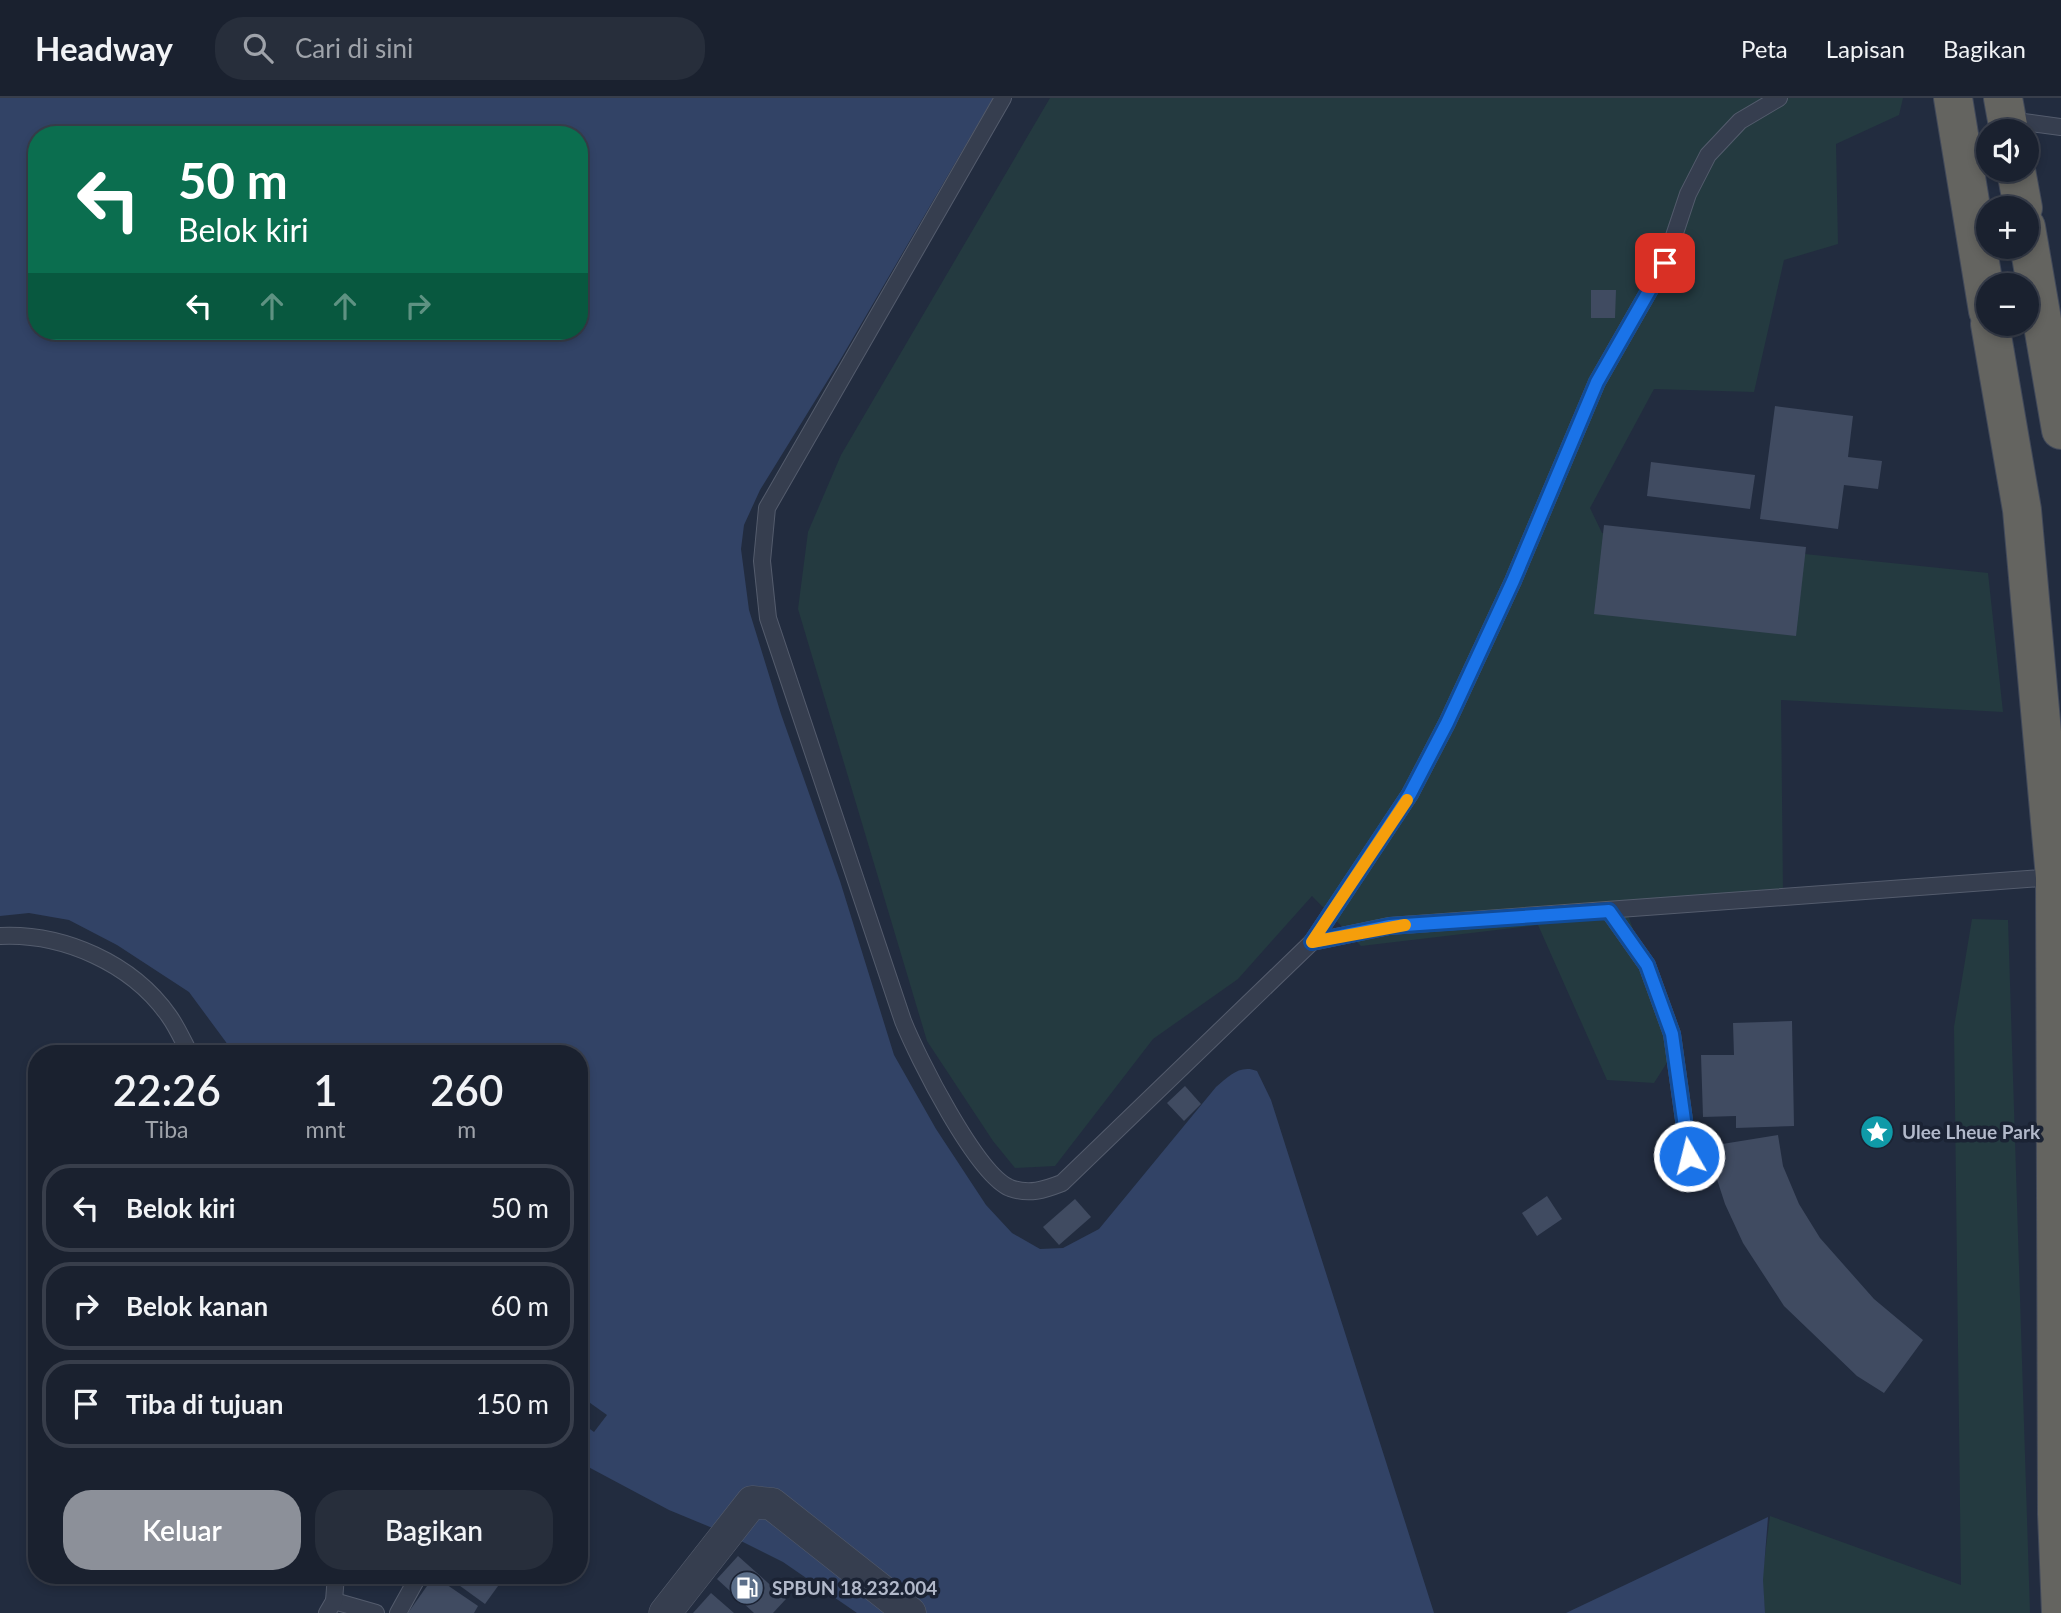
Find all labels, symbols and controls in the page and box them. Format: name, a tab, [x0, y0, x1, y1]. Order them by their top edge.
search box	[215, 17, 705, 80]
text: Headway	[35, 28, 173, 68]
icon: search	[239, 29, 277, 67]
text: Cari di sini	[295, 32, 413, 64]
text: Peta	[1741, 34, 1788, 63]
text: Lapisan	[1826, 34, 1905, 63]
text: Bagikan	[1943, 34, 2026, 63]
map controls	[1976, 119, 2039, 336]
button: sound	[1976, 119, 2039, 182]
text: 50 m	[178, 151, 288, 209]
icon: left	[63, 154, 154, 245]
button: +	[1976, 196, 2039, 259]
text: Belok kiri	[178, 210, 309, 249]
pin	[1635, 233, 1695, 293]
icon: arrive	[1646, 244, 1684, 282]
button: −	[1976, 273, 2039, 336]
icon: left	[180, 287, 218, 325]
icon: ahead	[253, 287, 291, 325]
icon: ahead	[326, 287, 364, 325]
icon: right	[399, 287, 437, 325]
text: 22:26	[113, 1065, 221, 1115]
text: 1	[313, 1065, 338, 1115]
text: 260	[430, 1065, 503, 1115]
place icon: Ulee Lheue Park	[1858, 1113, 1896, 1151]
text: Tiba	[145, 1115, 188, 1143]
text: mnt	[306, 1115, 345, 1143]
text: m	[457, 1115, 476, 1143]
position arrow	[1652, 1119, 1726, 1193]
place label: Ulee Lheue Park	[1902, 1120, 2041, 1143]
icon: left	[67, 1189, 105, 1227]
text: Belok kiri	[126, 1192, 235, 1224]
text: 50 m	[491, 1192, 549, 1224]
icon: right	[67, 1287, 105, 1325]
text: Belok kanan	[126, 1290, 268, 1322]
text: 60 m	[491, 1290, 549, 1322]
icon: arrive	[67, 1385, 105, 1423]
text: Tiba di tujuan	[126, 1388, 284, 1420]
text: 150 m	[476, 1388, 549, 1420]
button: Keluar	[63, 1490, 301, 1570]
button: Bagikan	[315, 1490, 553, 1570]
fuel station icon: SPBUN 18.232.004	[728, 1569, 766, 1607]
place label: SPBUN 18.232.004	[772, 1576, 937, 1599]

